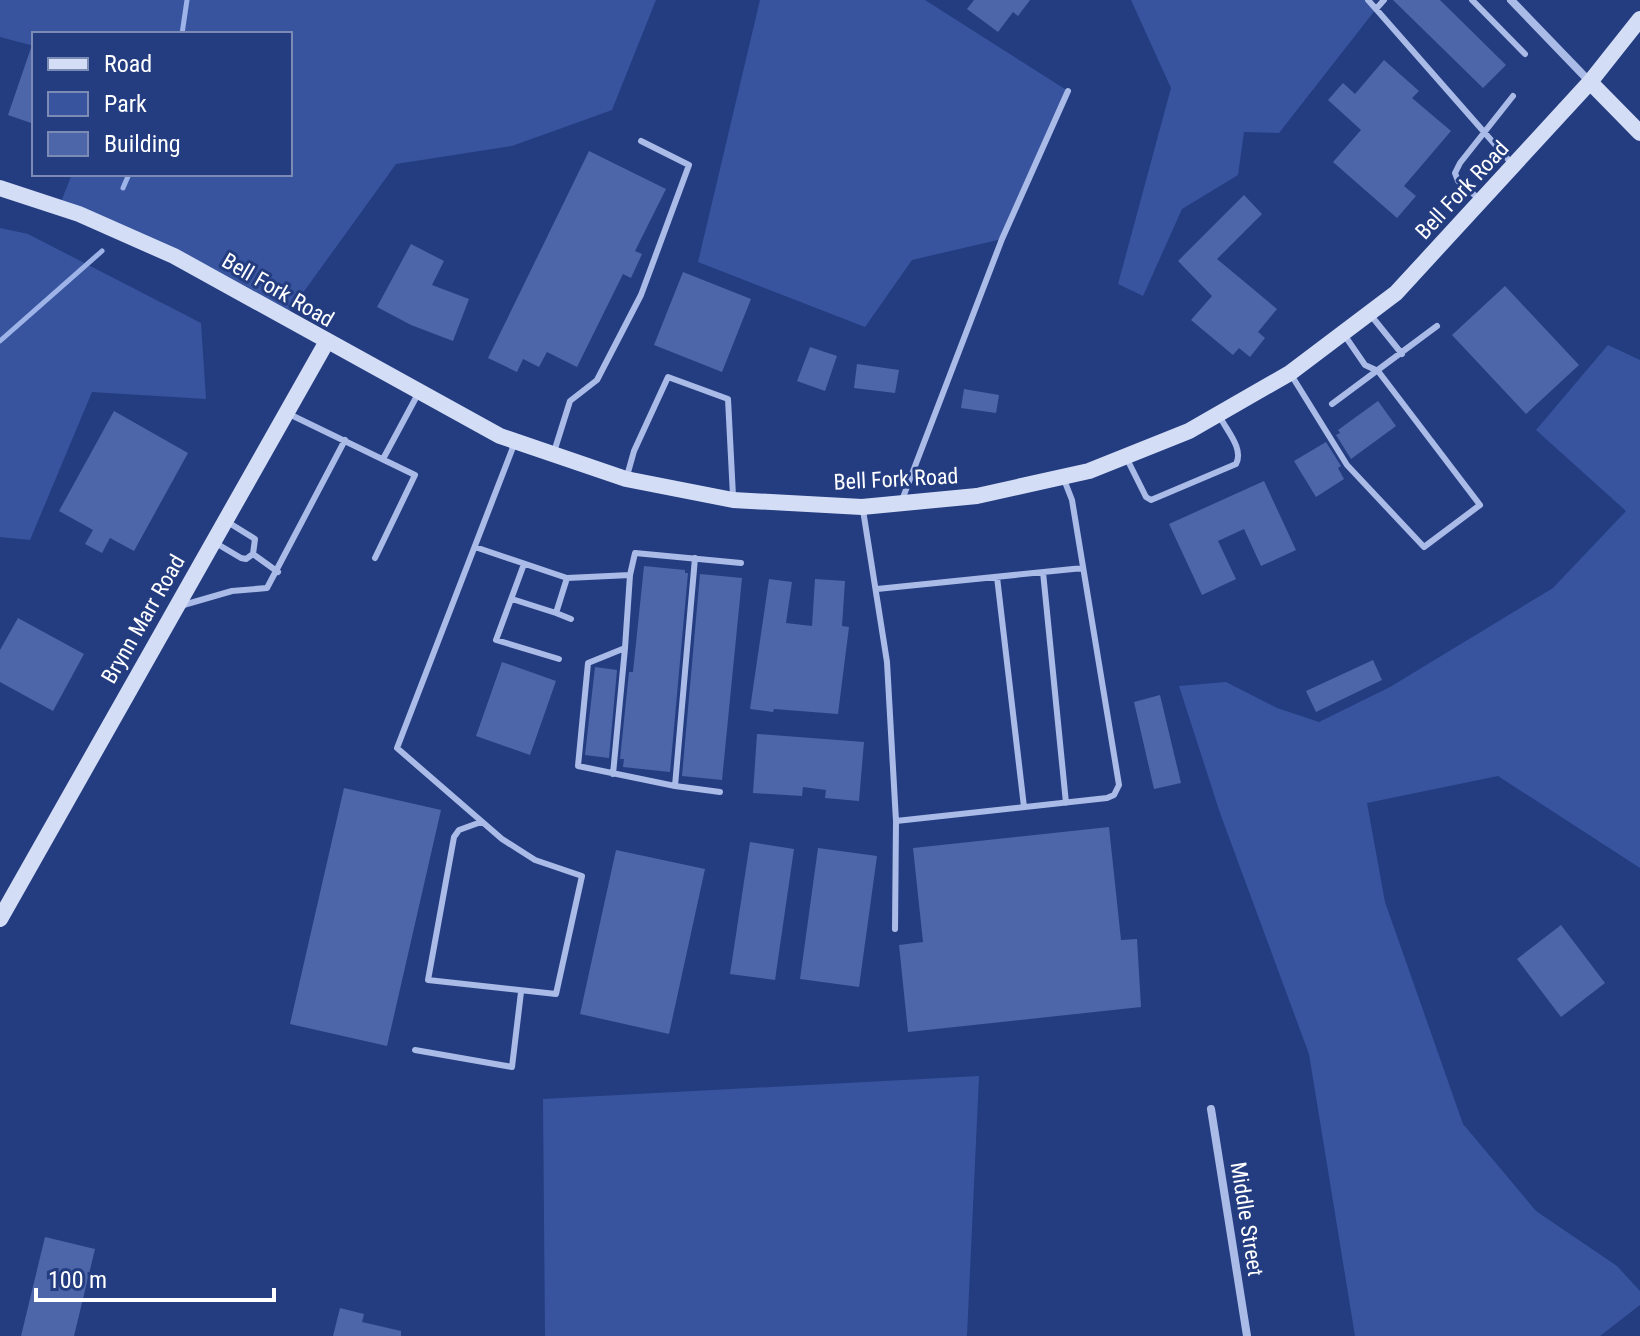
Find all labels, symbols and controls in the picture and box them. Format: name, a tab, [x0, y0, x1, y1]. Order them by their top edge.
legend	[32, 32, 292, 176]
text: Road	[104, 50, 152, 78]
text: Park	[104, 90, 147, 118]
text: Building	[104, 130, 181, 158]
street label: Bell Fork Road	[1410, 136, 1514, 244]
street label: Bell Fork Road	[218, 248, 338, 332]
street label: Bell Fork Road	[833, 463, 959, 495]
street label: Brynn Marr Road	[96, 550, 190, 688]
street label: Middle Street	[1226, 1160, 1268, 1278]
scale bar	[36, 1252, 274, 1302]
text: 100 m	[48, 1266, 107, 1294]

